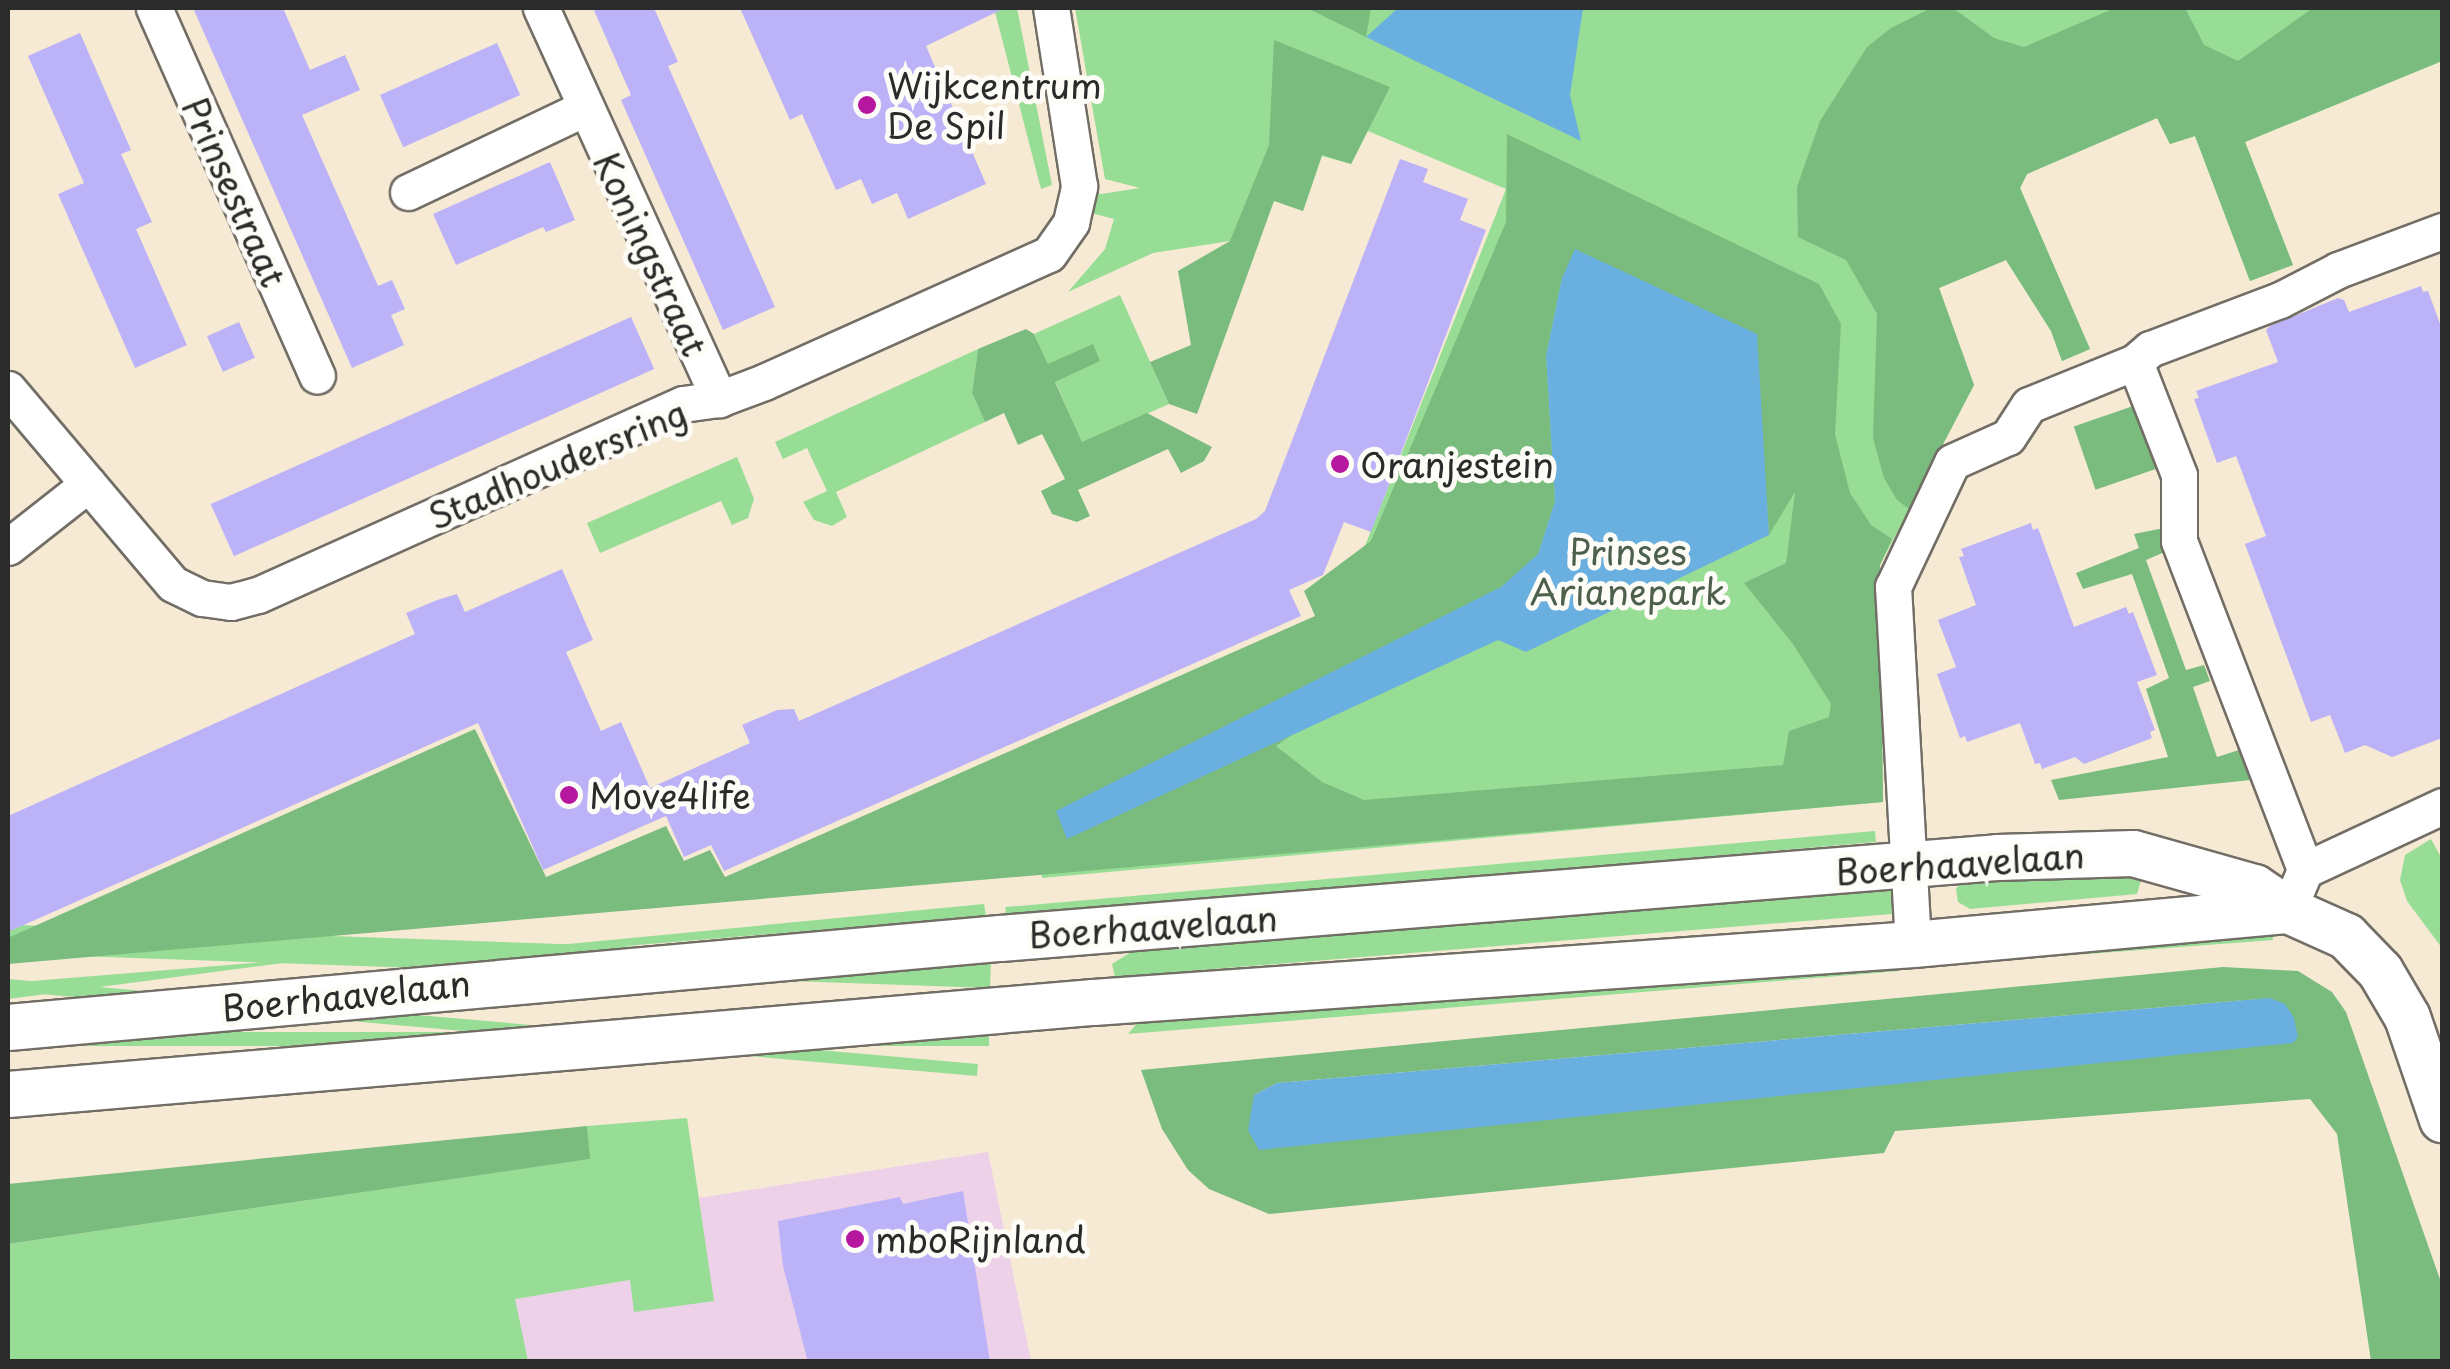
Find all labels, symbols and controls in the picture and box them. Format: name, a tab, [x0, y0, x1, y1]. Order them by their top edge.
place label: Wijkcentrum De Spil	[887, 64, 1102, 146]
street label: Prinsestraat	[175, 91, 295, 293]
marker: Wijkcentrum De Spil	[856, 94, 878, 116]
street label: Koningstraat	[585, 145, 717, 363]
street label: Stadhoudersring	[422, 391, 692, 537]
place label: Oranjestein	[1360, 443, 1554, 485]
marker: Oranjestein	[1329, 453, 1351, 475]
park label: Prinses Arianepark	[1530, 530, 1726, 612]
place label: Move4life	[589, 774, 751, 816]
marker: Move4life	[558, 784, 580, 806]
street label: Boerhaavelaan	[1834, 833, 2086, 893]
street label: Boerhaavelaan	[1027, 896, 1279, 956]
street label: Boerhaavelaan	[220, 961, 472, 1029]
place label: mboRijnland	[875, 1218, 1086, 1260]
marker: mboRijnland	[844, 1228, 866, 1250]

